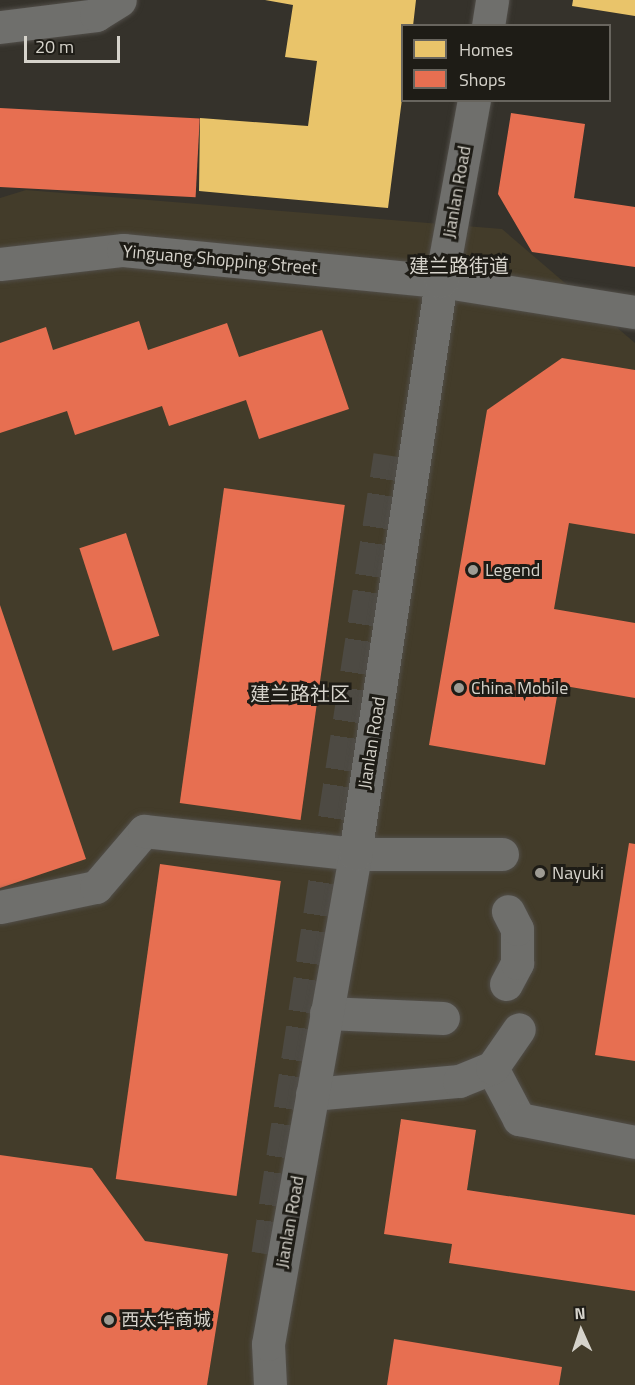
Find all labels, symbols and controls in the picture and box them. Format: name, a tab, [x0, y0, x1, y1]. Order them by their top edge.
scale bar	[27, 24, 123, 62]
legend	[401, 24, 611, 102]
text: 20 m	[35, 33, 74, 60]
text: Homes	[459, 36, 513, 63]
text: Shops	[459, 66, 506, 93]
street label: Jianlan Road	[438, 144, 476, 240]
street label: Yinguang Shopping Street	[122, 241, 318, 279]
district label: 建兰路街道	[409, 253, 509, 277]
place label: Legend	[485, 559, 540, 581]
marker: Legend	[466, 563, 480, 577]
place label: China Mobile	[471, 677, 568, 699]
district label: 建兰路社区	[250, 681, 350, 705]
marker: China Mobile	[452, 681, 466, 695]
street label: Jianlan Road	[354, 695, 390, 791]
place label: Nayuki	[552, 862, 604, 884]
marker: Nayuki	[533, 866, 547, 880]
street label: Jianlan Road	[271, 1174, 309, 1270]
north arrow	[551, 1301, 611, 1361]
text: N	[574, 1301, 586, 1325]
place label: 西太华商城	[121, 1309, 211, 1331]
marker: 西太华商城	[102, 1313, 116, 1327]

